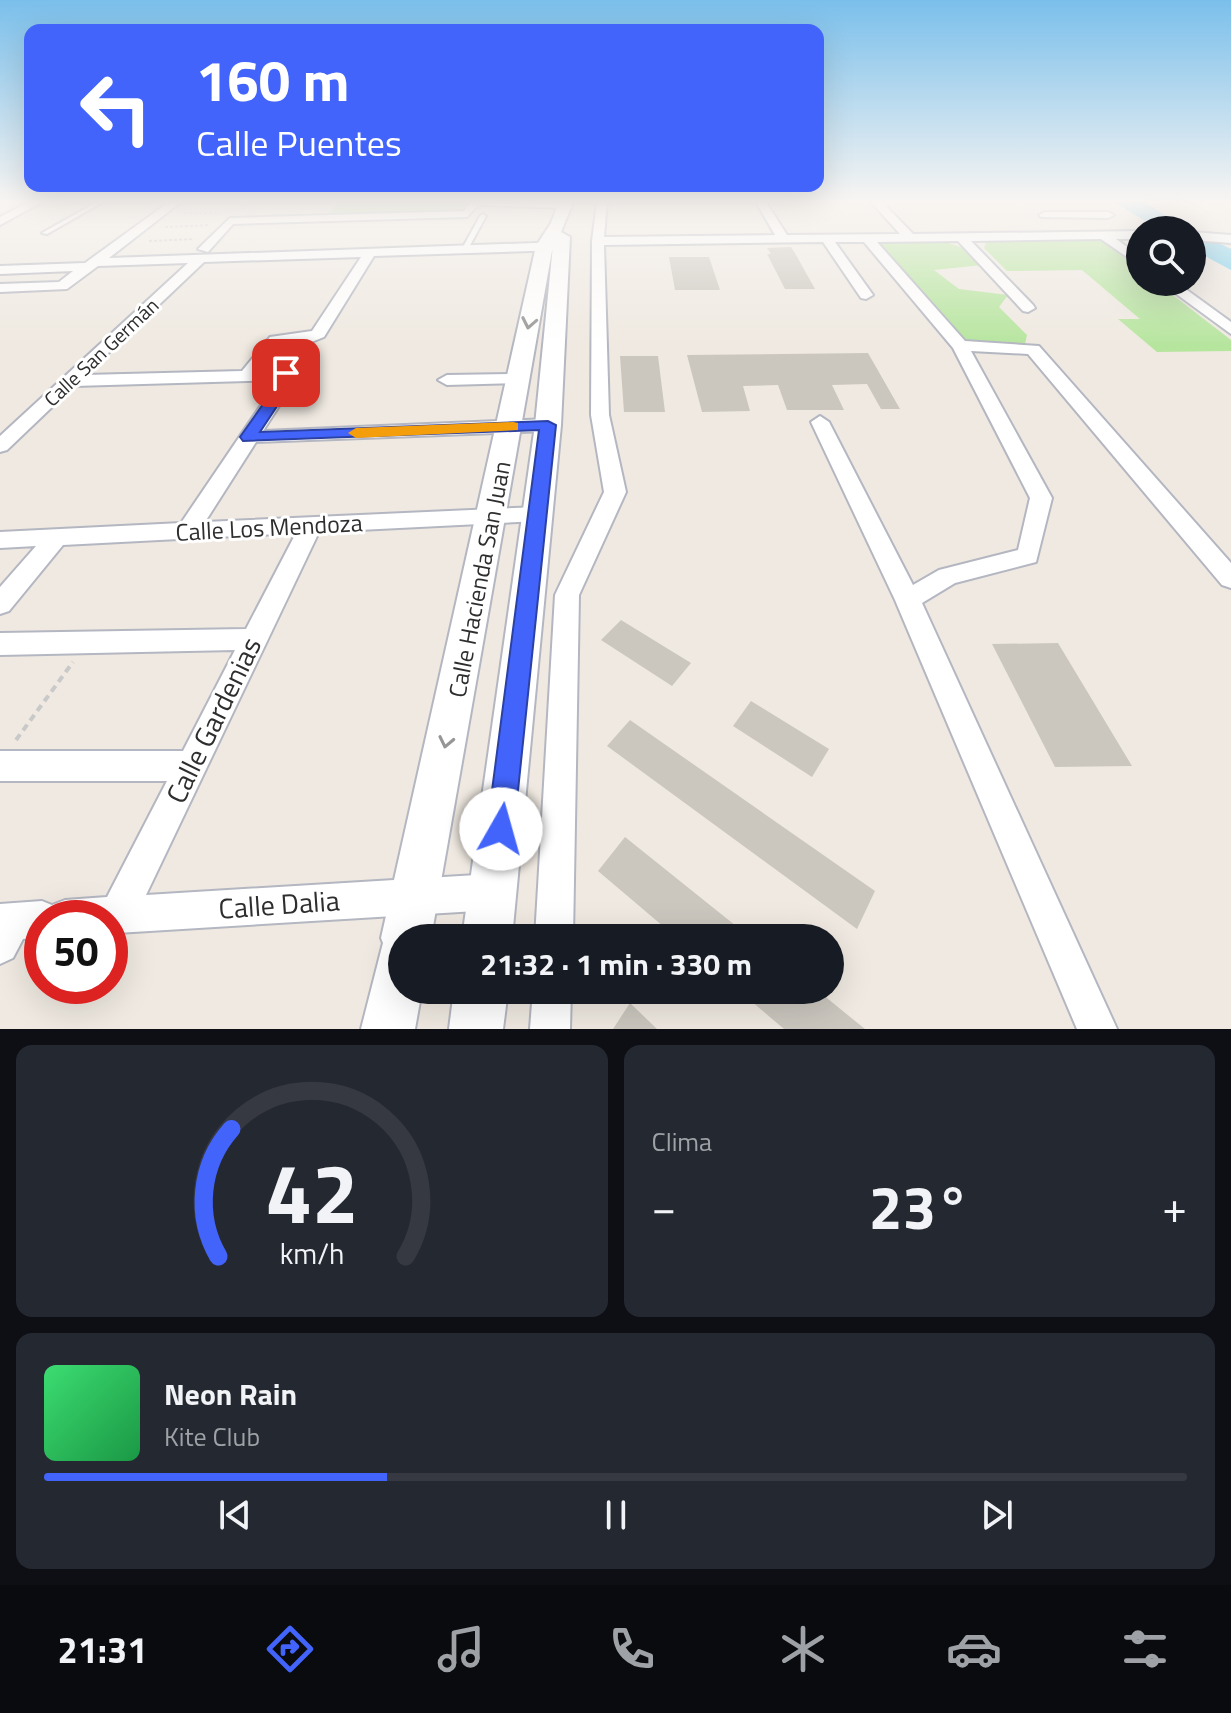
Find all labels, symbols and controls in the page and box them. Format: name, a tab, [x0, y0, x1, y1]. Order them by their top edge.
text: 160 m	[196, 38, 349, 123]
icon: left	[64, 56, 168, 160]
text: Calle Puentes	[196, 115, 402, 170]
map controls	[1126, 216, 1206, 296]
button: search	[1126, 216, 1206, 296]
street label: Calle San Germán	[37, 290, 165, 414]
one-way arrow	[521, 315, 538, 329]
pin	[252, 339, 320, 407]
icon: arrive	[264, 351, 308, 395]
street label: Calle Hacienda San Juan	[438, 458, 520, 700]
street label: Calle Los Mendoza	[175, 504, 363, 550]
street label: Calle Gardenias	[154, 630, 272, 810]
one-way arrow	[438, 736, 455, 749]
position arrow	[459, 787, 543, 871]
street label: Calle Dalia	[217, 878, 341, 930]
speed limit sign: 50	[24, 900, 128, 1004]
text: 21:32 · 1 min · 330 m	[480, 941, 752, 987]
text: Clima	[652, 1122, 712, 1161]
text: 42	[265, 1129, 358, 1255]
text: 23°	[869, 1161, 970, 1252]
text: −	[652, 1173, 676, 1240]
text: +	[1162, 1173, 1187, 1240]
text: km/h	[279, 1232, 344, 1275]
text: Neon Rain	[164, 1371, 297, 1417]
text: Kite Club	[164, 1417, 260, 1456]
icon: previous	[213, 1493, 257, 1537]
icon: pause	[594, 1493, 638, 1537]
icon: next	[975, 1493, 1019, 1537]
icon: directions	[262, 1621, 318, 1677]
icon: music	[433, 1621, 489, 1677]
icon: phone	[604, 1621, 660, 1677]
icon: climate	[775, 1621, 831, 1677]
icon: car	[946, 1621, 1002, 1677]
icon: filters	[1117, 1621, 1173, 1677]
text: 21:31	[58, 1622, 147, 1677]

